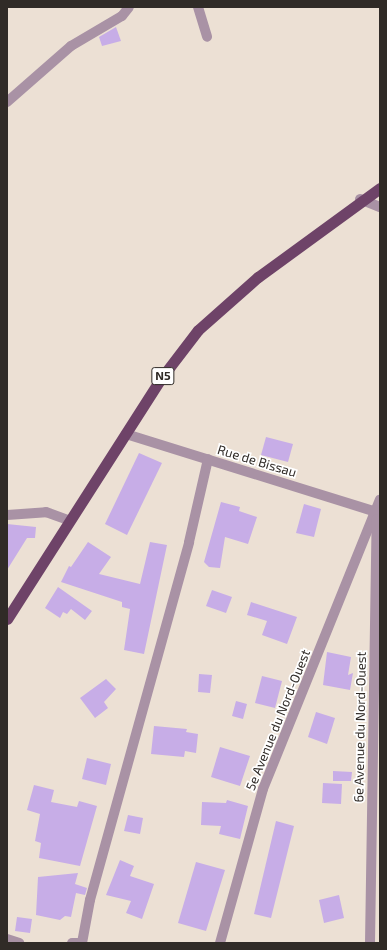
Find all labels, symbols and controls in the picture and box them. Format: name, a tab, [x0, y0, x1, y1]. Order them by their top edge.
road number: N5	[151, 366, 175, 386]
street label: Rue de Bissau	[216, 442, 298, 480]
street label: 5e Avenue du Nord-Ouest	[243, 647, 313, 793]
street label: 6e Avenue du Nord-Ouest	[351, 651, 369, 803]

